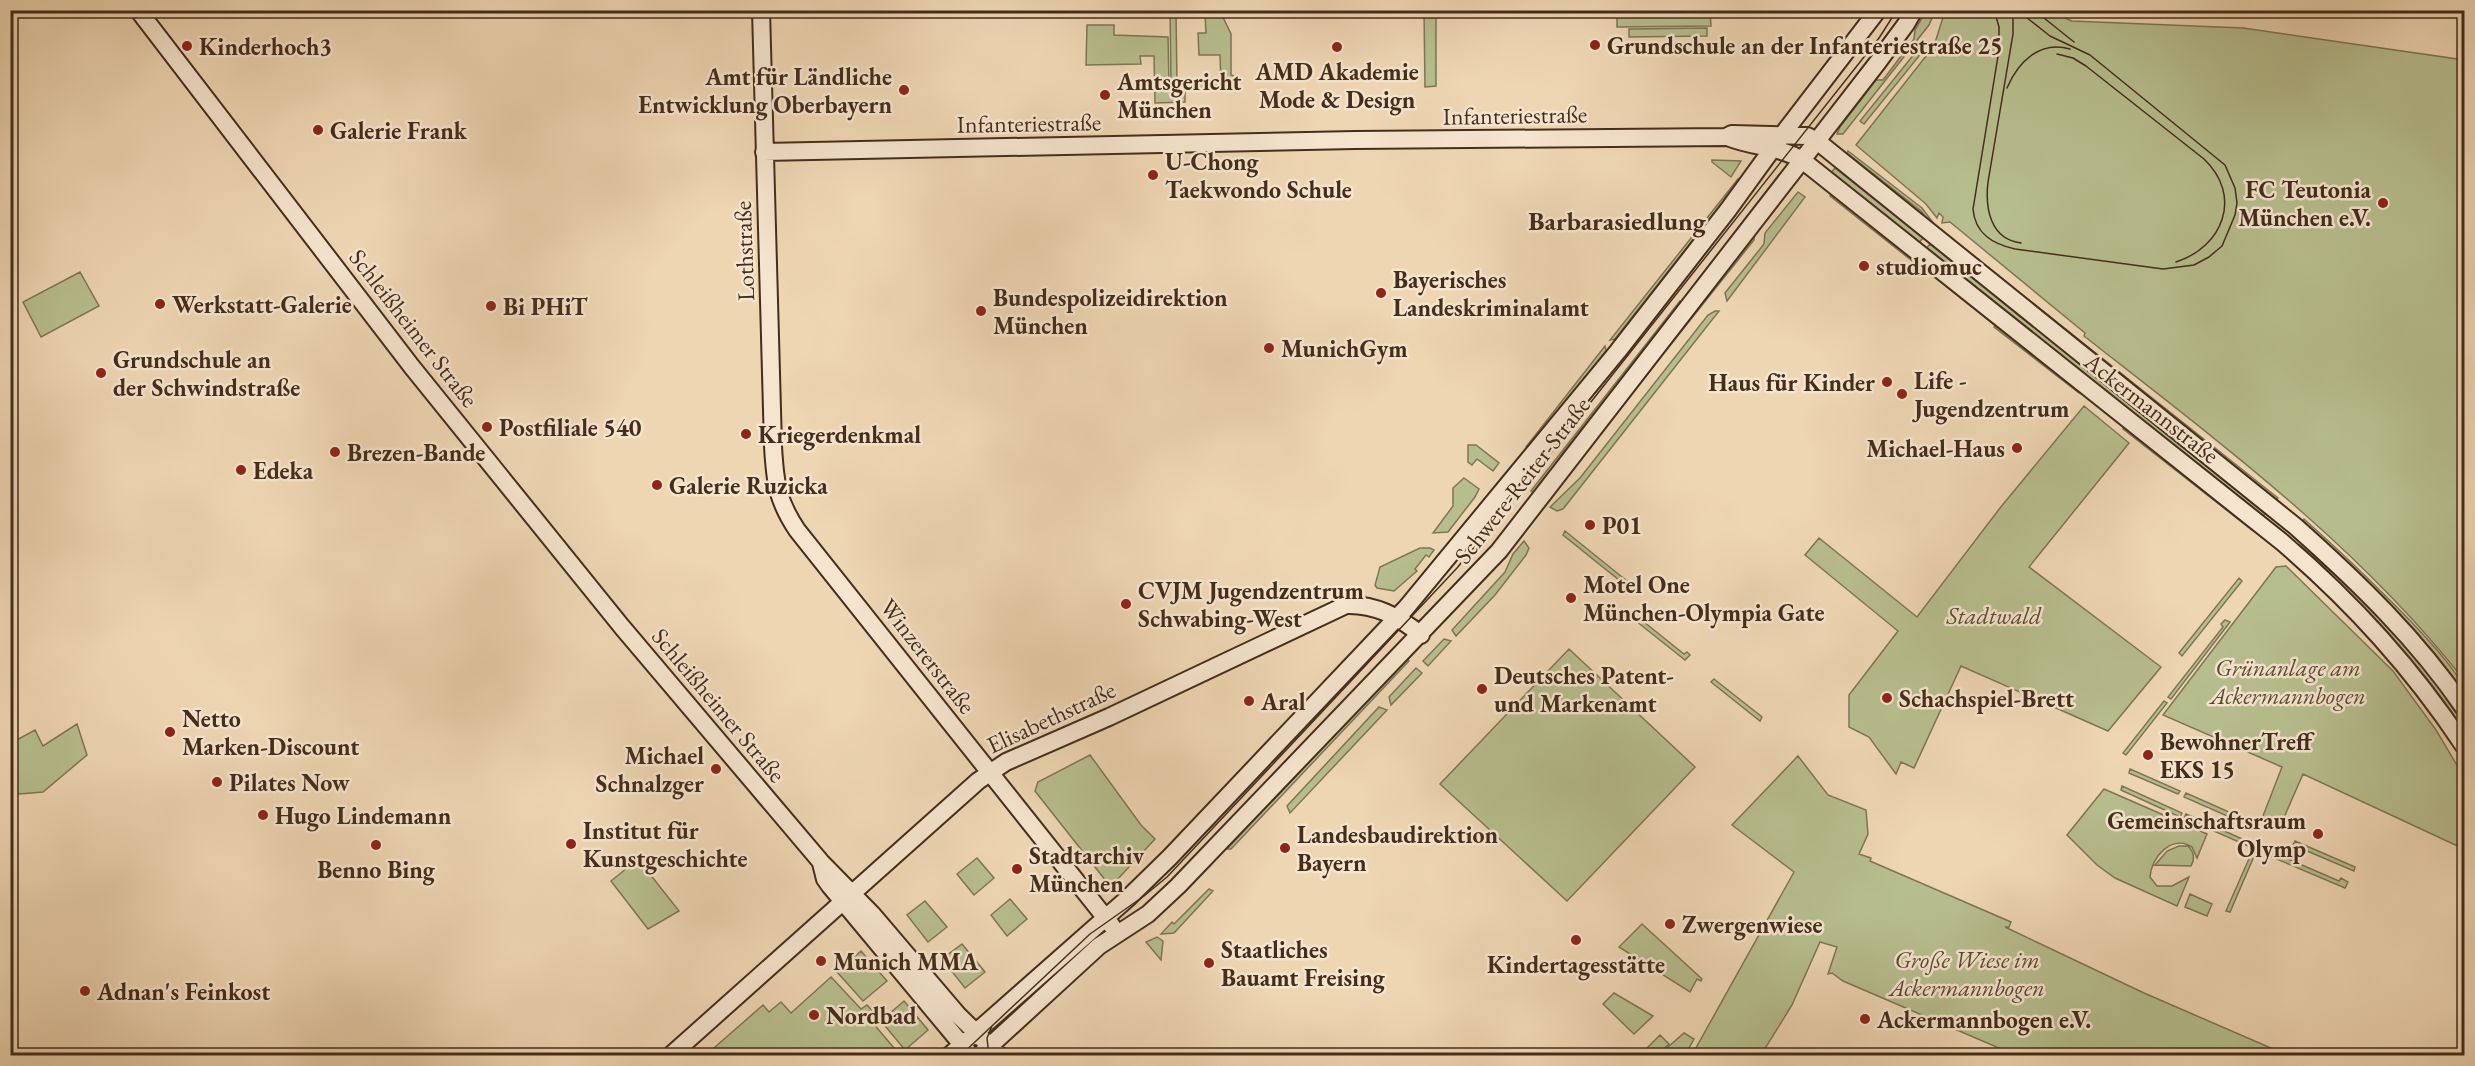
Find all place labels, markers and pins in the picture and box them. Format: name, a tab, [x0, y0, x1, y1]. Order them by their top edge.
place label: Grundschule an der Infanteriestraße 25	[1607, 30, 2003, 61]
place label: Kinderhoch3	[199, 31, 332, 62]
marker: Grundschule an der Infanteriestraße 25	[1588, 38, 1602, 52]
marker: Kinderhoch3	[180, 39, 194, 53]
marker: AMD Akademie Mode & Design	[1330, 40, 1344, 54]
place label: AMD Akademie Mode & Design	[1254, 56, 1419, 116]
place label: Amt für Ländliche Entwicklung Oberbayern	[638, 61, 892, 121]
place label: Amtsgericht München	[1116, 66, 1241, 125]
marker: Amt für Ländliche Entwicklung Oberbayern	[897, 83, 911, 97]
marker: Amtsgericht München	[1098, 88, 1112, 102]
place label: Galerie Frank	[330, 115, 468, 146]
marker: Galerie Frank	[311, 123, 325, 137]
place label: U-Chong Taekwondo Schule	[1165, 146, 1352, 205]
marker: U-Chong Taekwondo Schule	[1146, 168, 1160, 182]
place label: FC Teutonia München e.V.	[2238, 174, 2371, 233]
marker: FC Teutonia München e.V.	[2376, 196, 2390, 210]
place label: studiomuc	[1876, 251, 1982, 282]
marker: studiomuc	[1857, 259, 1871, 273]
place label: Bayerisches Landeskriminalamt	[1393, 264, 1589, 323]
place label: Bundespolizeidirektion München	[993, 282, 1228, 341]
marker: Bayerisches Landeskriminalamt	[1374, 286, 1388, 300]
place label: Werkstatt-Galerie	[172, 289, 352, 320]
place label: Bi PHiT	[503, 291, 588, 322]
marker: Werkstatt-Galerie	[153, 297, 167, 311]
marker: Bi PHiT	[484, 299, 498, 313]
marker: Bundespolizeidirektion München	[974, 304, 988, 318]
place label: MunichGym	[1281, 333, 1408, 365]
marker: MunichGym	[1262, 341, 1276, 355]
place label: Grundschule an der Schwindstraße	[113, 344, 300, 403]
place label: Life - Jugendzentrum	[1912, 365, 2069, 425]
marker: Grundschule an der Schwindstraße	[94, 366, 108, 380]
place label: Haus für Kinder	[1708, 367, 1875, 398]
marker: Haus für Kinder	[1880, 375, 1894, 389]
marker: Life - Jugendzentrum	[1895, 387, 1909, 401]
place label: Postfiliale 540	[499, 412, 642, 443]
place label: Kriegerdenkmal	[758, 419, 921, 451]
marker: Postfiliale 540	[480, 420, 494, 434]
marker: Kriegerdenkmal	[739, 427, 753, 441]
place label: Michael-Haus	[1866, 433, 2005, 464]
place label: Brezen-Bande	[347, 437, 485, 468]
marker: Michael-Haus	[2010, 441, 2024, 455]
marker: Brezen-Bande	[328, 445, 342, 459]
place label: Edeka	[253, 455, 314, 486]
marker: Edeka	[234, 463, 248, 477]
place label: Galerie Ruzicka	[669, 470, 828, 501]
marker: Galerie Ruzicka	[650, 478, 664, 492]
place label: P01	[1602, 510, 1642, 541]
marker: P01	[1583, 518, 1597, 532]
place label: Motel One München-Olympia Gate	[1583, 569, 1824, 629]
place label: CVJM Jugendzentrum Schwabing-West	[1138, 575, 1364, 635]
marker: Motel One München-Olympia Gate	[1564, 591, 1578, 605]
marker: CVJM Jugendzentrum Schwabing-West	[1119, 597, 1133, 611]
place label: Deutsches Patent- und Markenamt	[1494, 660, 1674, 719]
marker: Deutsches Patent- und Markenamt	[1475, 682, 1489, 696]
place label: Schachspiel-Brett	[1899, 683, 2074, 714]
place label: Aral	[1260, 686, 1306, 717]
marker: Schachspiel-Brett	[1880, 691, 1894, 705]
marker: Aral	[1242, 694, 1256, 708]
place label: Netto Marken-Discount	[182, 703, 359, 762]
marker: Netto Marken-Discount	[163, 725, 177, 739]
place label: BewohnerTreff EKS 15	[2160, 726, 2315, 785]
place label: Michael Schnalzger	[596, 740, 704, 800]
marker: BewohnerTreff EKS 15	[2141, 748, 2155, 762]
marker: Michael Schnalzger	[709, 762, 723, 776]
place label: Pilates Now	[229, 767, 350, 798]
marker: Pilates Now	[210, 775, 224, 789]
place label: Hugo Lindemann	[275, 800, 452, 832]
place label: Gemeinschaftsraum Olymp	[2107, 805, 2306, 865]
marker: Hugo Lindemann	[256, 808, 270, 822]
place label: Institut für Kunstgeschichte	[583, 815, 747, 875]
place label: Landesbaudirektion Bayern	[1297, 819, 1499, 879]
marker: Gemeinschaftsraum Olymp	[2311, 827, 2325, 841]
marker: Institut für Kunstgeschichte	[564, 837, 578, 851]
marker: Benno Bing	[369, 838, 383, 852]
place label: Stadtarchiv München	[1029, 840, 1145, 899]
marker: Landesbaudirektion Bayern	[1278, 841, 1292, 855]
place label: Benno Bing	[317, 854, 436, 886]
marker: Stadtarchiv München	[1010, 862, 1024, 876]
place label: Zwergenwiese	[1682, 909, 1822, 941]
marker: Zwergenwiese	[1663, 917, 1677, 931]
marker: Kindertagesstätte	[1569, 933, 1583, 947]
place label: Staatliches Bauamt Freising	[1221, 934, 1386, 994]
place label: Munich MMA	[833, 946, 979, 977]
place label: Kindertagesstätte	[1487, 949, 1665, 981]
marker: Munich MMA	[814, 954, 828, 968]
marker: Staatliches Bauamt Freising	[1202, 956, 1216, 970]
place label: Adnan's Feinkost	[96, 976, 270, 1007]
marker: Adnan's Feinkost	[78, 984, 92, 998]
place label: Nordbad	[826, 1000, 917, 1031]
place label: Ackermannbogen e.V.	[1876, 1004, 2091, 1036]
marker: Nordbad	[807, 1008, 821, 1022]
marker: Ackermannbogen e.V.	[1858, 1012, 1872, 1026]

